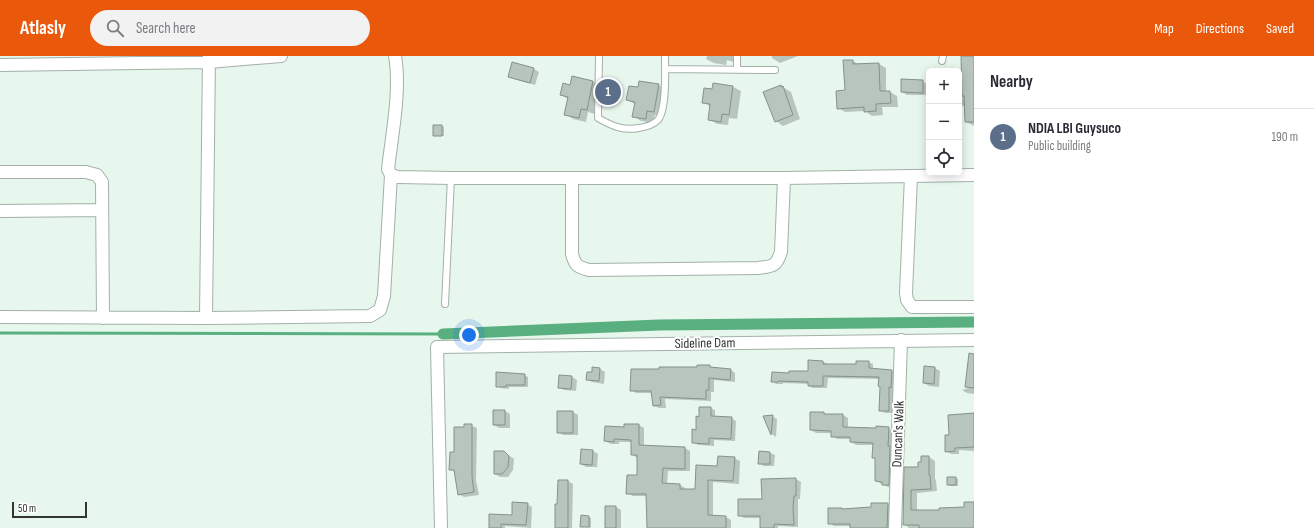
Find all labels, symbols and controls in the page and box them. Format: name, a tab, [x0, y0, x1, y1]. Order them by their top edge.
search box	[90, 10, 370, 46]
text: Atlasly	[20, 17, 66, 40]
icon: search	[104, 17, 126, 39]
text: Search here	[136, 19, 196, 38]
text: Map	[1154, 20, 1174, 37]
text: Directions	[1196, 20, 1244, 37]
text: Saved	[1266, 20, 1294, 37]
map controls	[926, 68, 962, 176]
button: +	[926, 68, 962, 104]
text: Nearby	[990, 72, 1033, 92]
pin: 1	[595, 77, 621, 107]
button: −	[926, 104, 962, 140]
text: NDIA LBI Guysuco	[1028, 119, 1121, 138]
text: 1	[1000, 129, 1006, 145]
text: 190 m	[1271, 129, 1298, 145]
text: Public building	[1028, 138, 1091, 154]
button: locate	[926, 140, 962, 176]
your location	[459, 325, 479, 345]
street label: Sideline Dam	[675, 334, 735, 352]
street label: Duncan's Walk	[888, 400, 908, 468]
scale bar	[12, 500, 87, 519]
text: 50 m	[18, 502, 36, 515]

